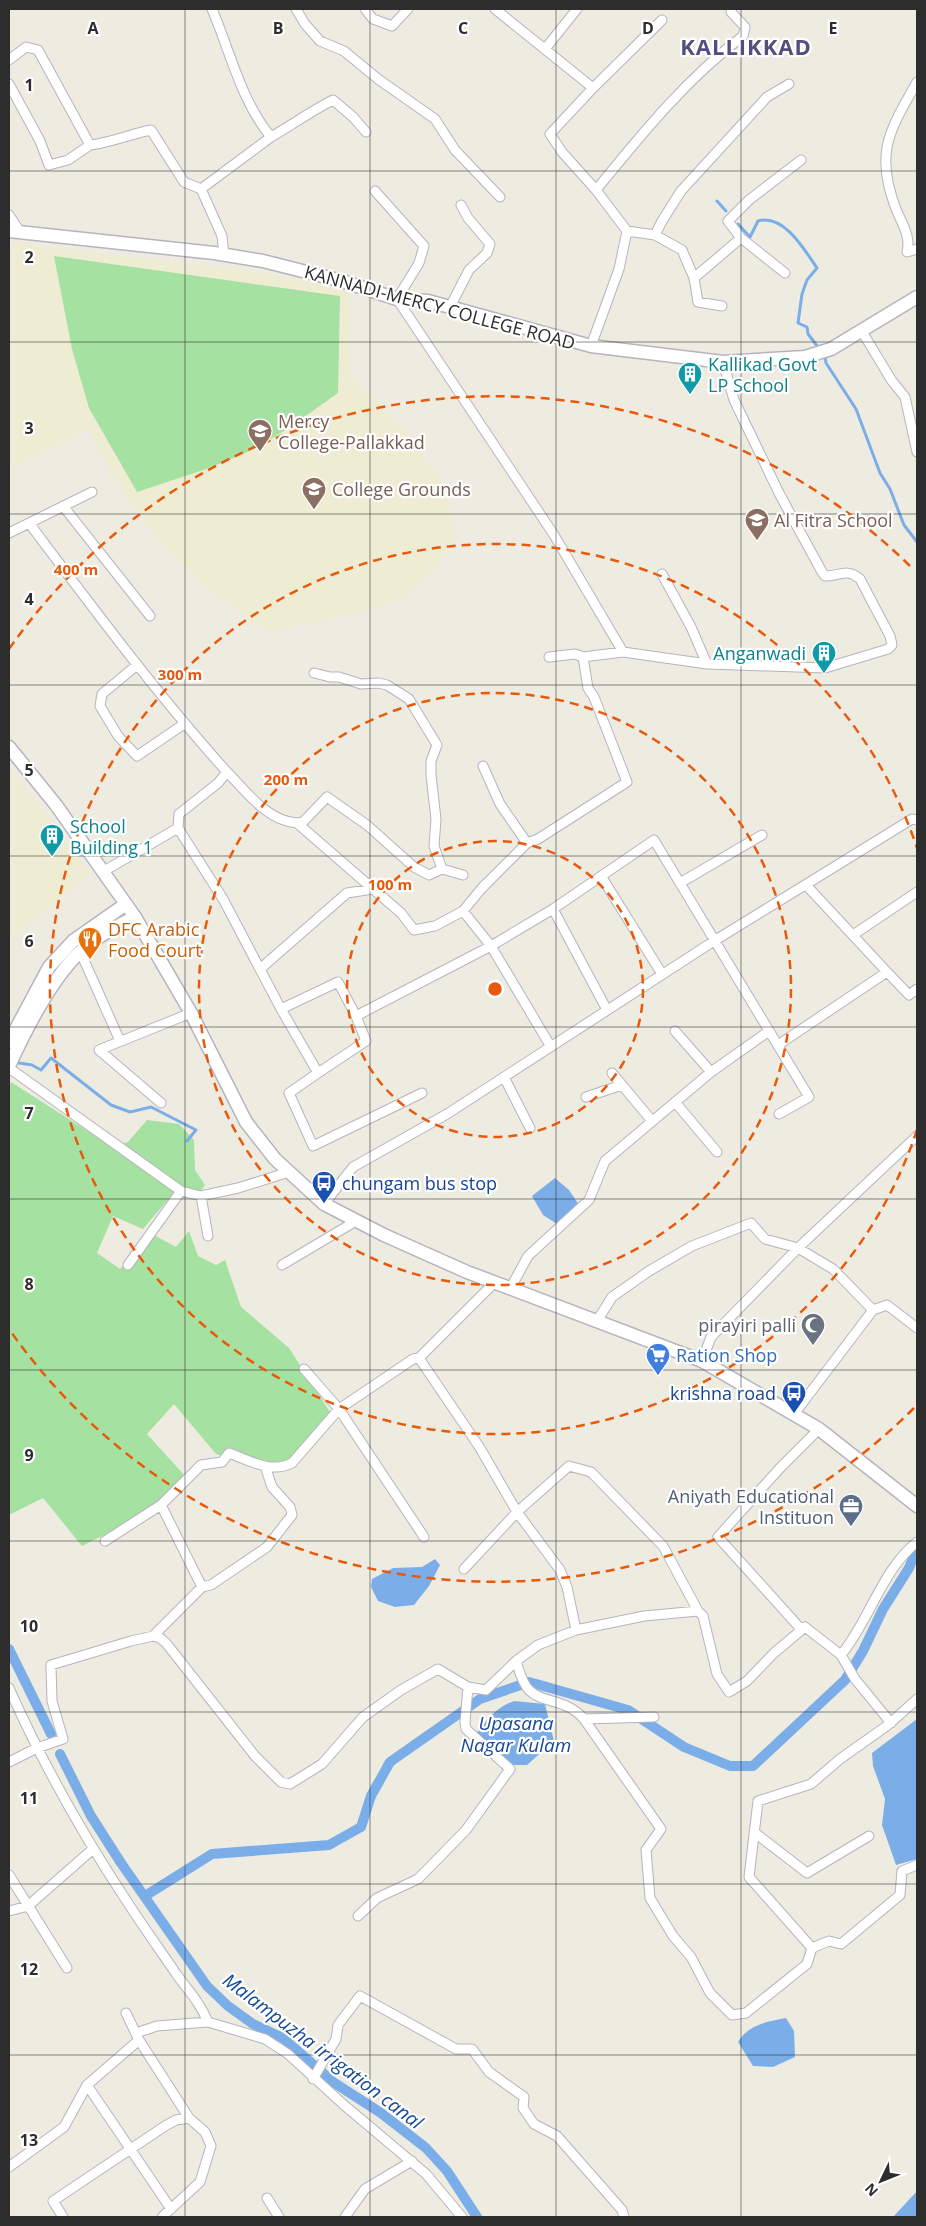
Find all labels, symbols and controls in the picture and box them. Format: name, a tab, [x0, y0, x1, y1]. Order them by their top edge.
text: A	[87, 17, 99, 39]
text: B	[273, 17, 283, 39]
text: C	[458, 17, 468, 39]
text: D	[642, 17, 654, 39]
text: E	[829, 17, 838, 39]
district label: KALLIKKAD	[680, 31, 812, 61]
text: 1	[24, 74, 34, 96]
text: 2	[24, 246, 34, 268]
street label: KANNADI-MERCY COLLEGE ROAD	[302, 259, 578, 355]
place label: Kallikad Govt LP School	[708, 352, 817, 397]
building icon: Kallikad Govt LP School	[677, 361, 703, 395]
place label: Mercy College-Pallakkad	[278, 409, 425, 454]
text: 3	[24, 417, 34, 439]
school or university icon: Mercy College-Pallakkad	[247, 418, 273, 452]
school or university icon: College Grounds	[301, 476, 327, 510]
place label: College Grounds	[332, 477, 471, 501]
school or university icon: Al Fitra School	[744, 507, 770, 541]
place label: Al Fitra School	[774, 508, 893, 532]
text: 400 m	[54, 559, 98, 579]
text: 4	[24, 588, 34, 610]
building icon: Anganwadi	[811, 640, 837, 674]
place label: Anganwadi	[713, 641, 806, 665]
text: 300 m	[158, 664, 202, 684]
text: 5	[24, 759, 34, 781]
text: 200 m	[264, 769, 308, 789]
place label: School Building 1	[70, 814, 153, 859]
building icon: School Building 1	[39, 823, 65, 857]
text: 100 m	[368, 874, 412, 894]
place label: DFC Arabic Food Court	[108, 917, 202, 962]
restaurant icon: DFC Arabic Food Court	[77, 926, 103, 960]
text: 6	[24, 930, 34, 952]
centre of rings	[486, 980, 504, 998]
text: 7	[24, 1102, 34, 1124]
bus stop icon: chungam bus stop	[311, 1170, 337, 1204]
place label: chungam bus stop	[342, 1171, 497, 1195]
text: 8	[24, 1273, 34, 1295]
mosque icon: pirayiri palli	[800, 1312, 826, 1346]
place label: pirayiri palli	[698, 1313, 796, 1337]
supermarket icon: Ration Shop	[645, 1342, 671, 1376]
place label: Ration Shop	[676, 1343, 777, 1367]
bus stop icon: krishna road	[781, 1380, 807, 1414]
place label: krishna road	[670, 1381, 776, 1405]
text: 9	[24, 1444, 34, 1466]
place label: Aniyath Educational Instituon	[668, 1484, 834, 1529]
office icon: Aniyath Educational Instituon	[838, 1493, 864, 1527]
text: 10	[20, 1615, 38, 1637]
water label: Upasana Nagar Kulam	[461, 1710, 571, 1758]
text: 11	[20, 1787, 38, 1809]
text: 12	[20, 1958, 38, 1980]
water label: Malampuzha irrigation canal	[218, 1967, 429, 2136]
text: 13	[20, 2129, 38, 2151]
north arrow	[856, 2156, 906, 2206]
text: N	[860, 2180, 882, 2201]

